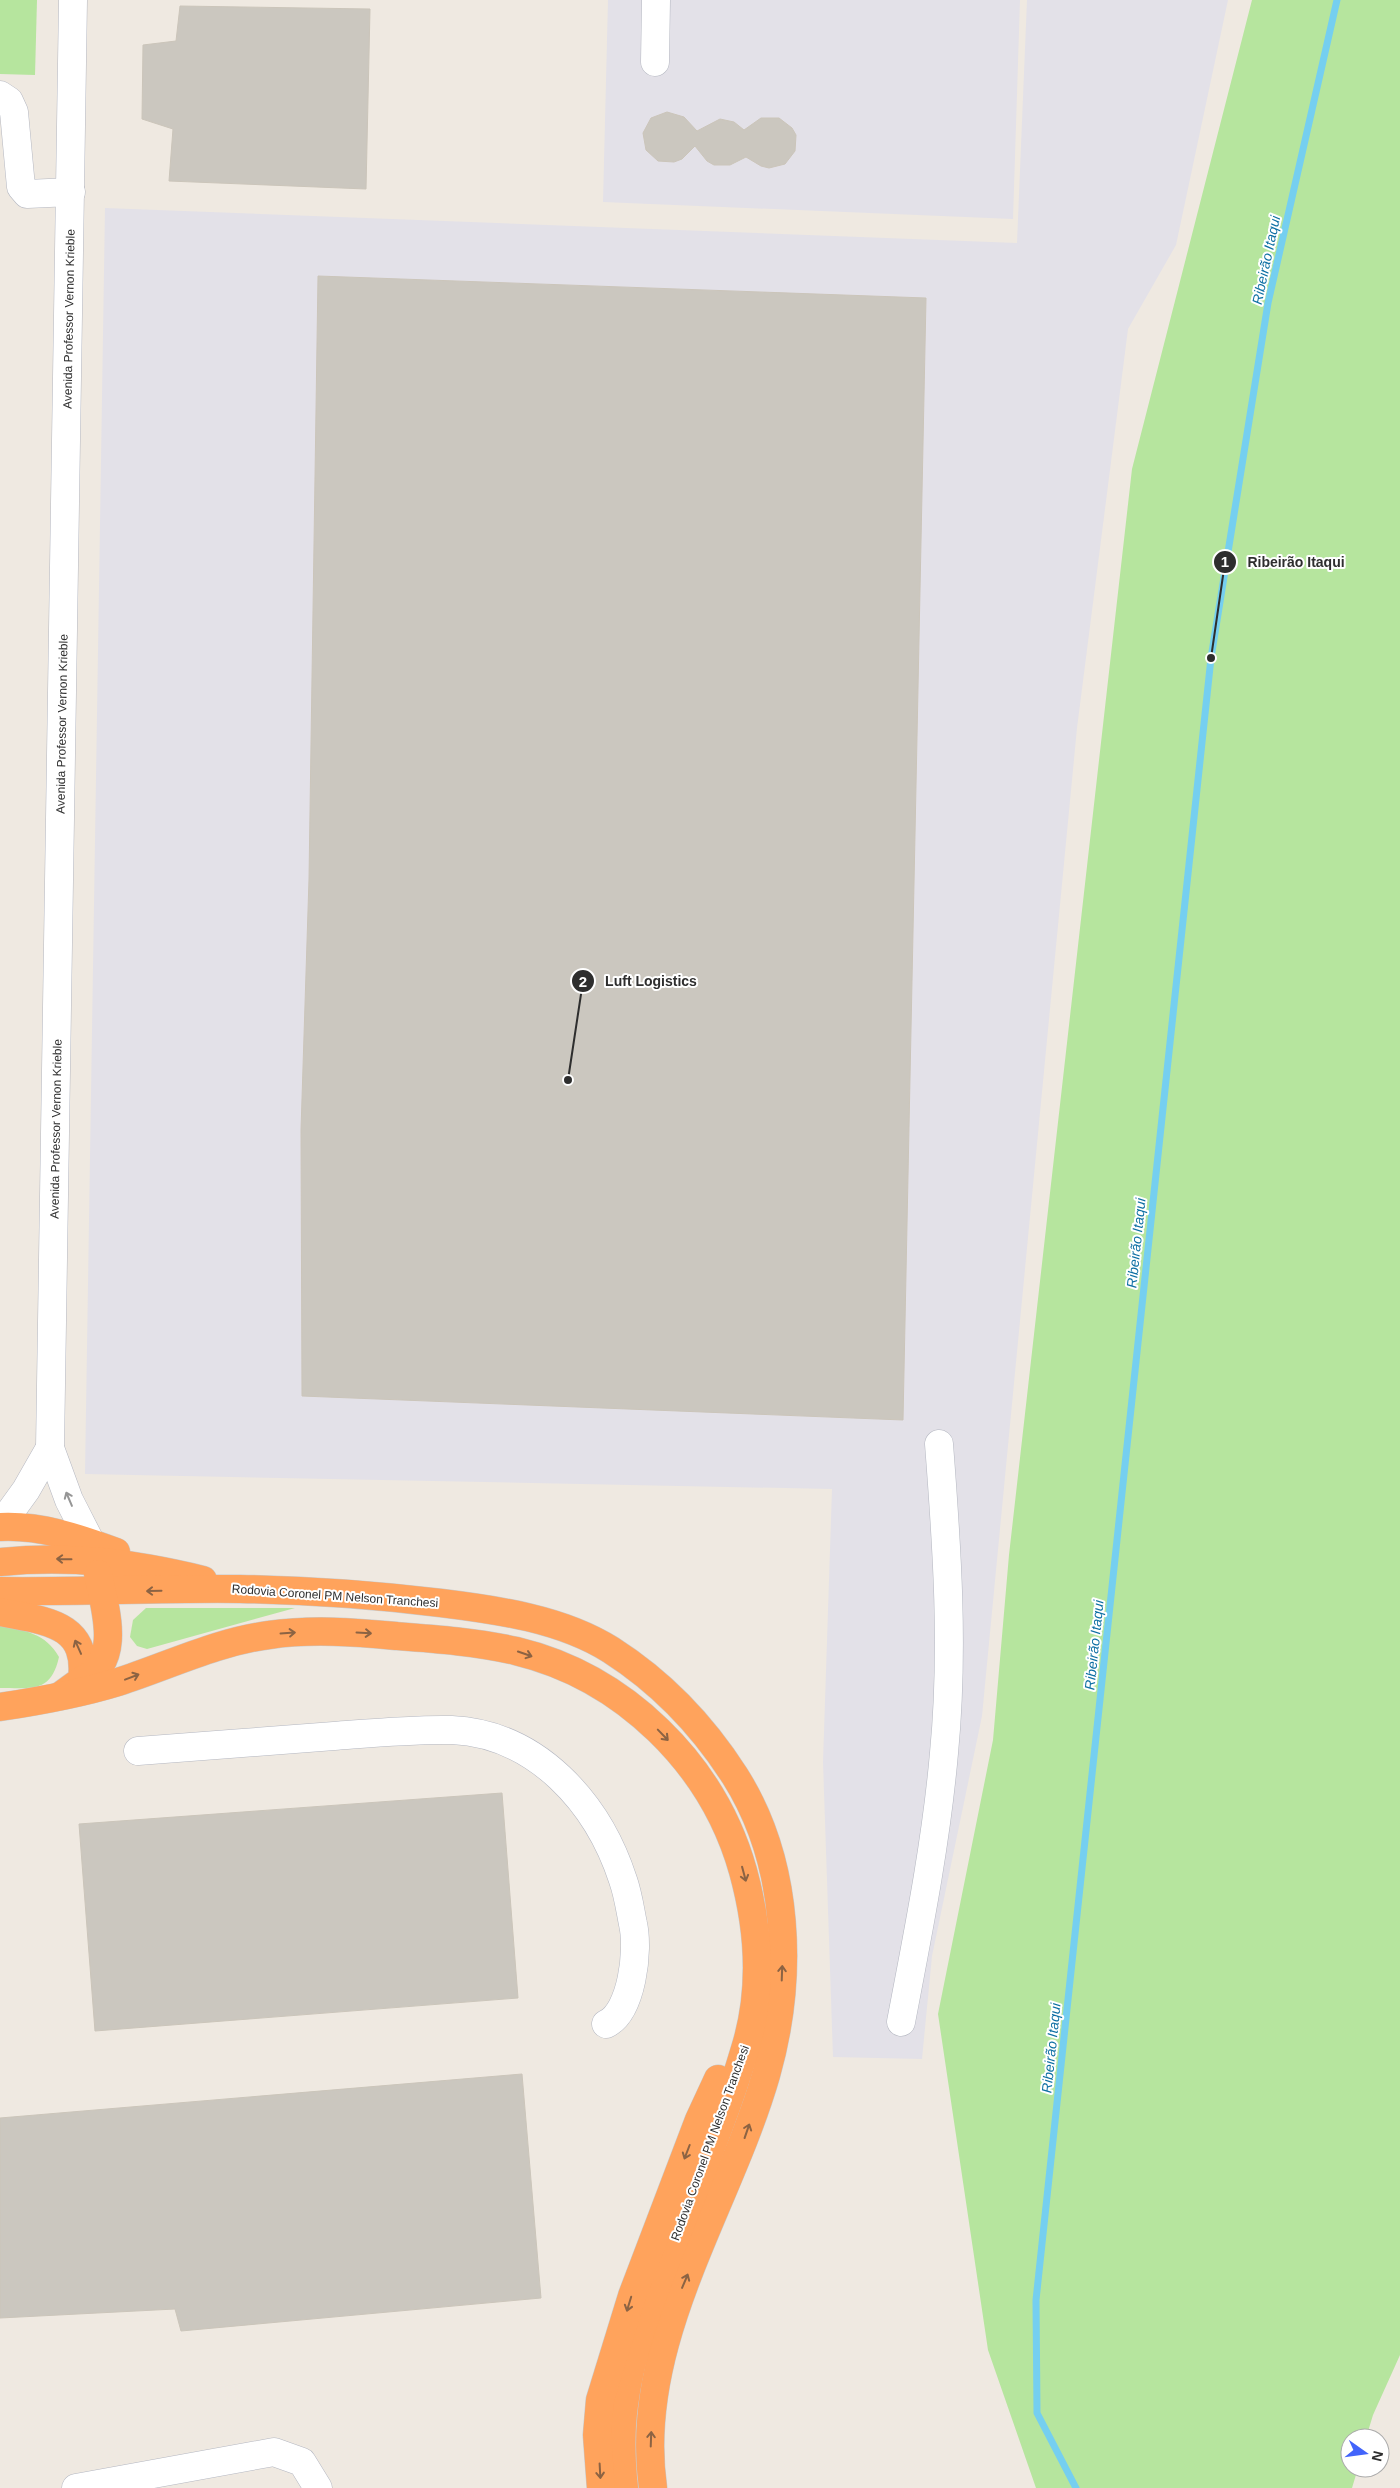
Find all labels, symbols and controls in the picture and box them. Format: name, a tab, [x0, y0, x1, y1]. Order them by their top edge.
water label: Ribeirão Itaqui	[1249, 213, 1283, 306]
street label: Avenida Professor Vernon Krieble	[60, 229, 78, 409]
callout: Ribeirão Itaqui	[1213, 548, 1355, 577]
text: 1	[1221, 553, 1229, 570]
text: Ribeirão Itaqui	[1247, 554, 1345, 570]
street label: Avenida Professor Vernon Krieble	[53, 634, 71, 814]
callout: Luft Logistics	[570, 967, 707, 996]
text: 2	[579, 973, 587, 990]
text: Luft Logistics	[605, 973, 697, 989]
street label: Avenida Professor Vernon Krieble	[47, 1039, 65, 1219]
water label: Ribeirão Itaqui	[1123, 1196, 1149, 1289]
one-way arrow	[64, 1492, 74, 1507]
one-way arrow	[56, 1554, 72, 1564]
street label: Rodovia Coronel PM Nelson Tranchesi	[231, 1582, 439, 1610]
one-way arrow	[146, 1586, 162, 1596]
water label: Ribeirão Itaqui	[1081, 1598, 1107, 1691]
one-way arrow	[280, 1629, 296, 1638]
one-way arrow	[356, 1629, 372, 1638]
one-way arrow	[72, 1639, 82, 1654]
one-way arrow	[517, 1650, 532, 1659]
one-way arrow	[124, 1672, 140, 1681]
one-way arrow	[657, 1729, 669, 1741]
one-way arrow	[740, 1865, 749, 1881]
one-way arrow	[777, 1966, 786, 1982]
water label: Ribeirão Itaqui	[1038, 2001, 1064, 2094]
street label: Rodovia Coronel PM Nelson Tranchesi	[668, 2043, 752, 2243]
one-way arrow	[742, 2124, 752, 2140]
one-way arrow	[682, 2144, 691, 2160]
one-way arrow	[680, 2274, 690, 2289]
one-way arrow	[624, 2296, 634, 2312]
north arrow	[1340, 2428, 1390, 2478]
one-way arrow	[646, 2432, 656, 2448]
text: N	[1369, 2449, 1387, 2463]
one-way arrow	[595, 2463, 604, 2479]

